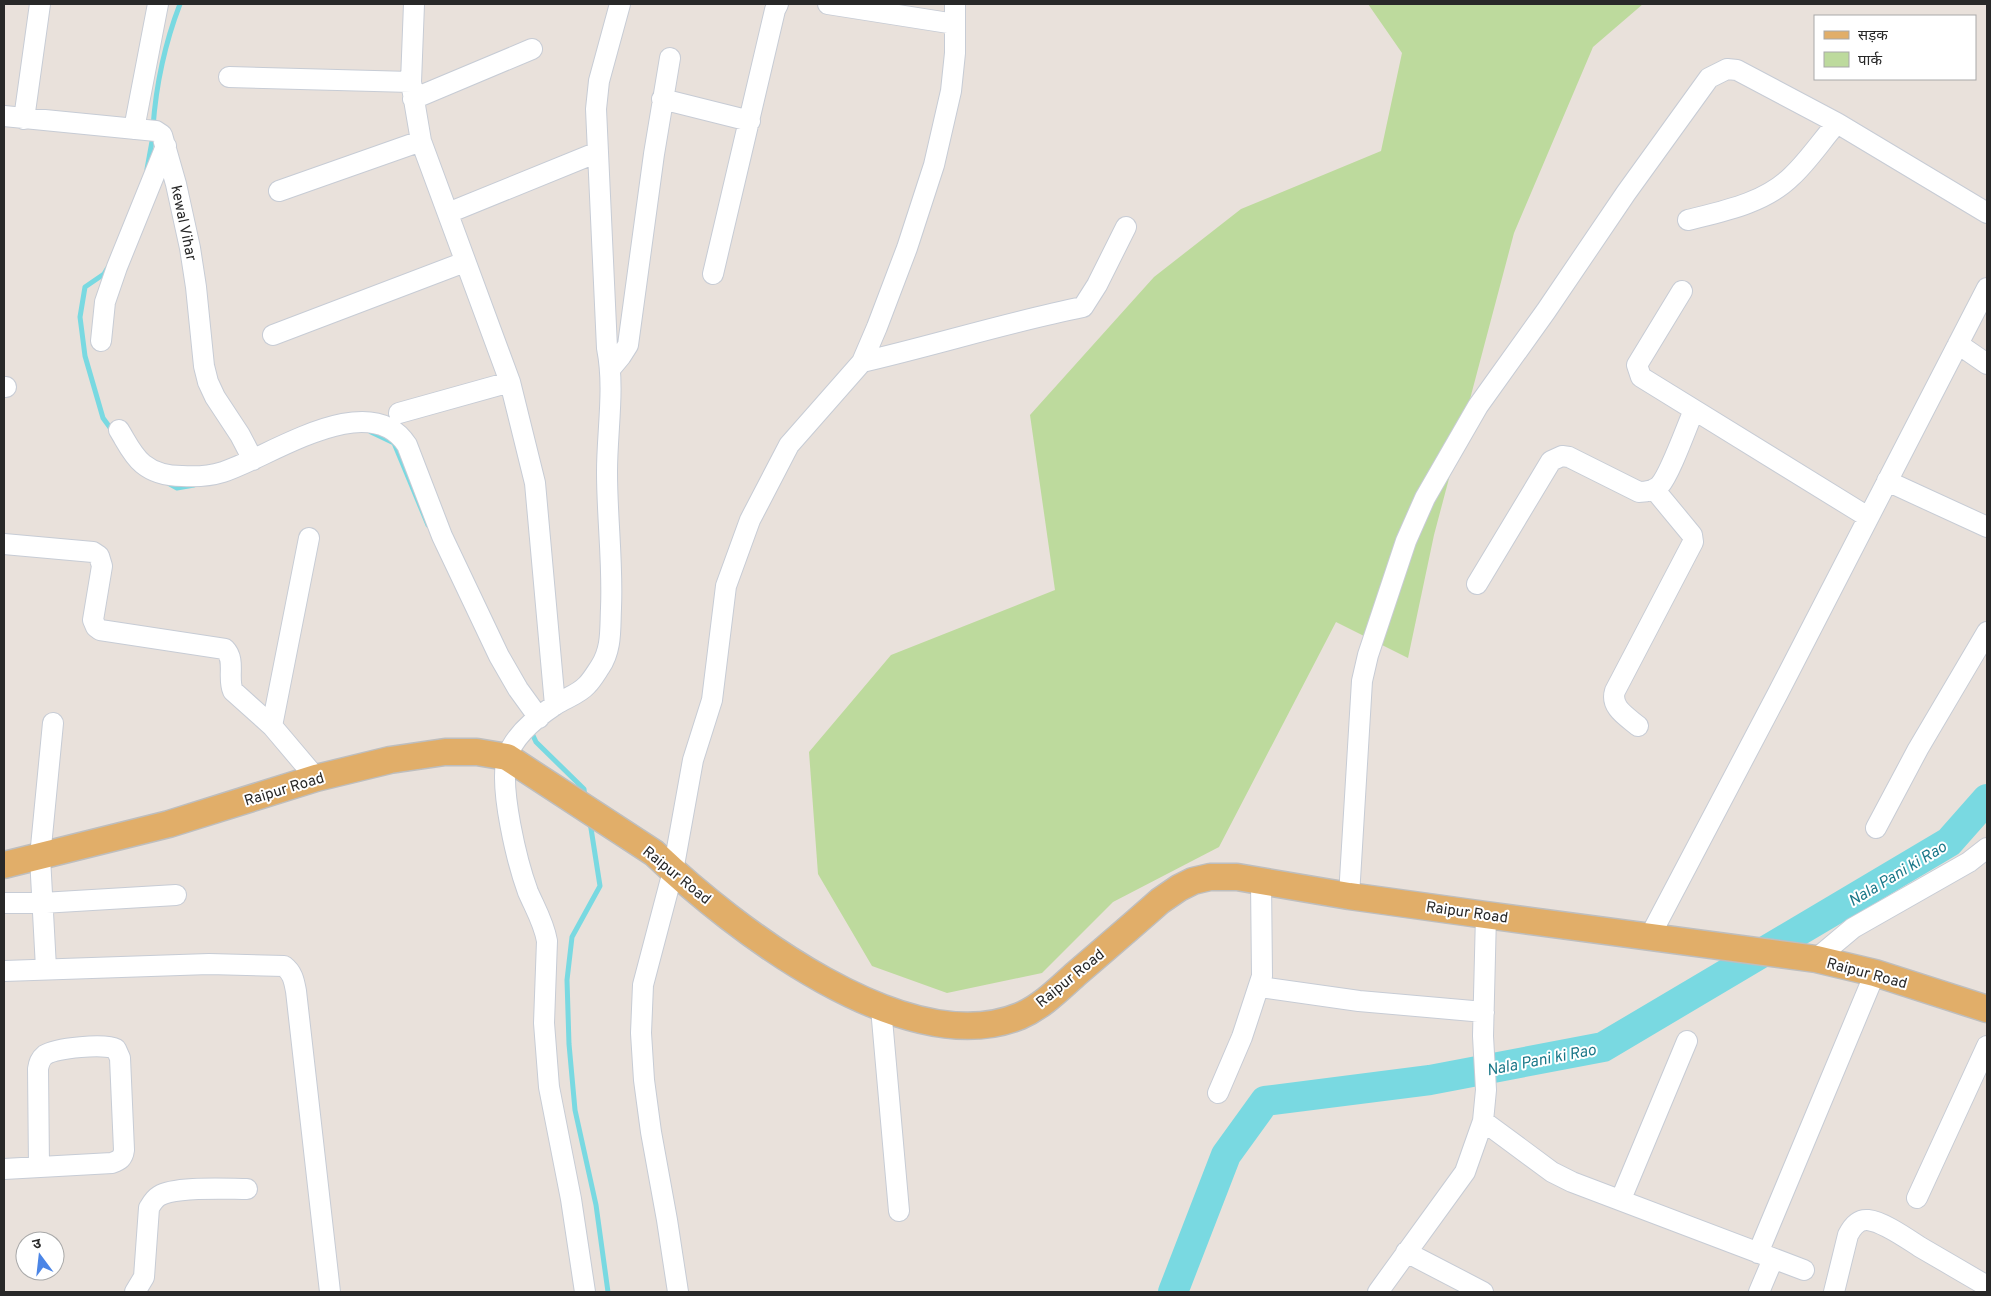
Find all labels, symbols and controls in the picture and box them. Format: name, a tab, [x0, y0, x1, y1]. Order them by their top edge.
legend	[1814, 15, 1976, 80]
text: सड़क	[1858, 27, 1888, 46]
text: पार्क	[1858, 51, 1882, 71]
street label: kewal Vihar	[165, 184, 200, 263]
street label: Raipur Road	[242, 769, 327, 812]
water label: Nala Pani ki Rao	[1845, 837, 1951, 912]
street label: Raipur Road	[638, 843, 714, 910]
street label: Raipur Road	[1425, 898, 1509, 929]
street label: Raipur Road	[1033, 946, 1109, 1013]
street label: Raipur Road	[1824, 955, 1909, 994]
water label: Nala Pani ki Rao	[1485, 1040, 1598, 1081]
north arrow	[15, 1231, 65, 1281]
text: उ	[31, 1235, 44, 1254]

